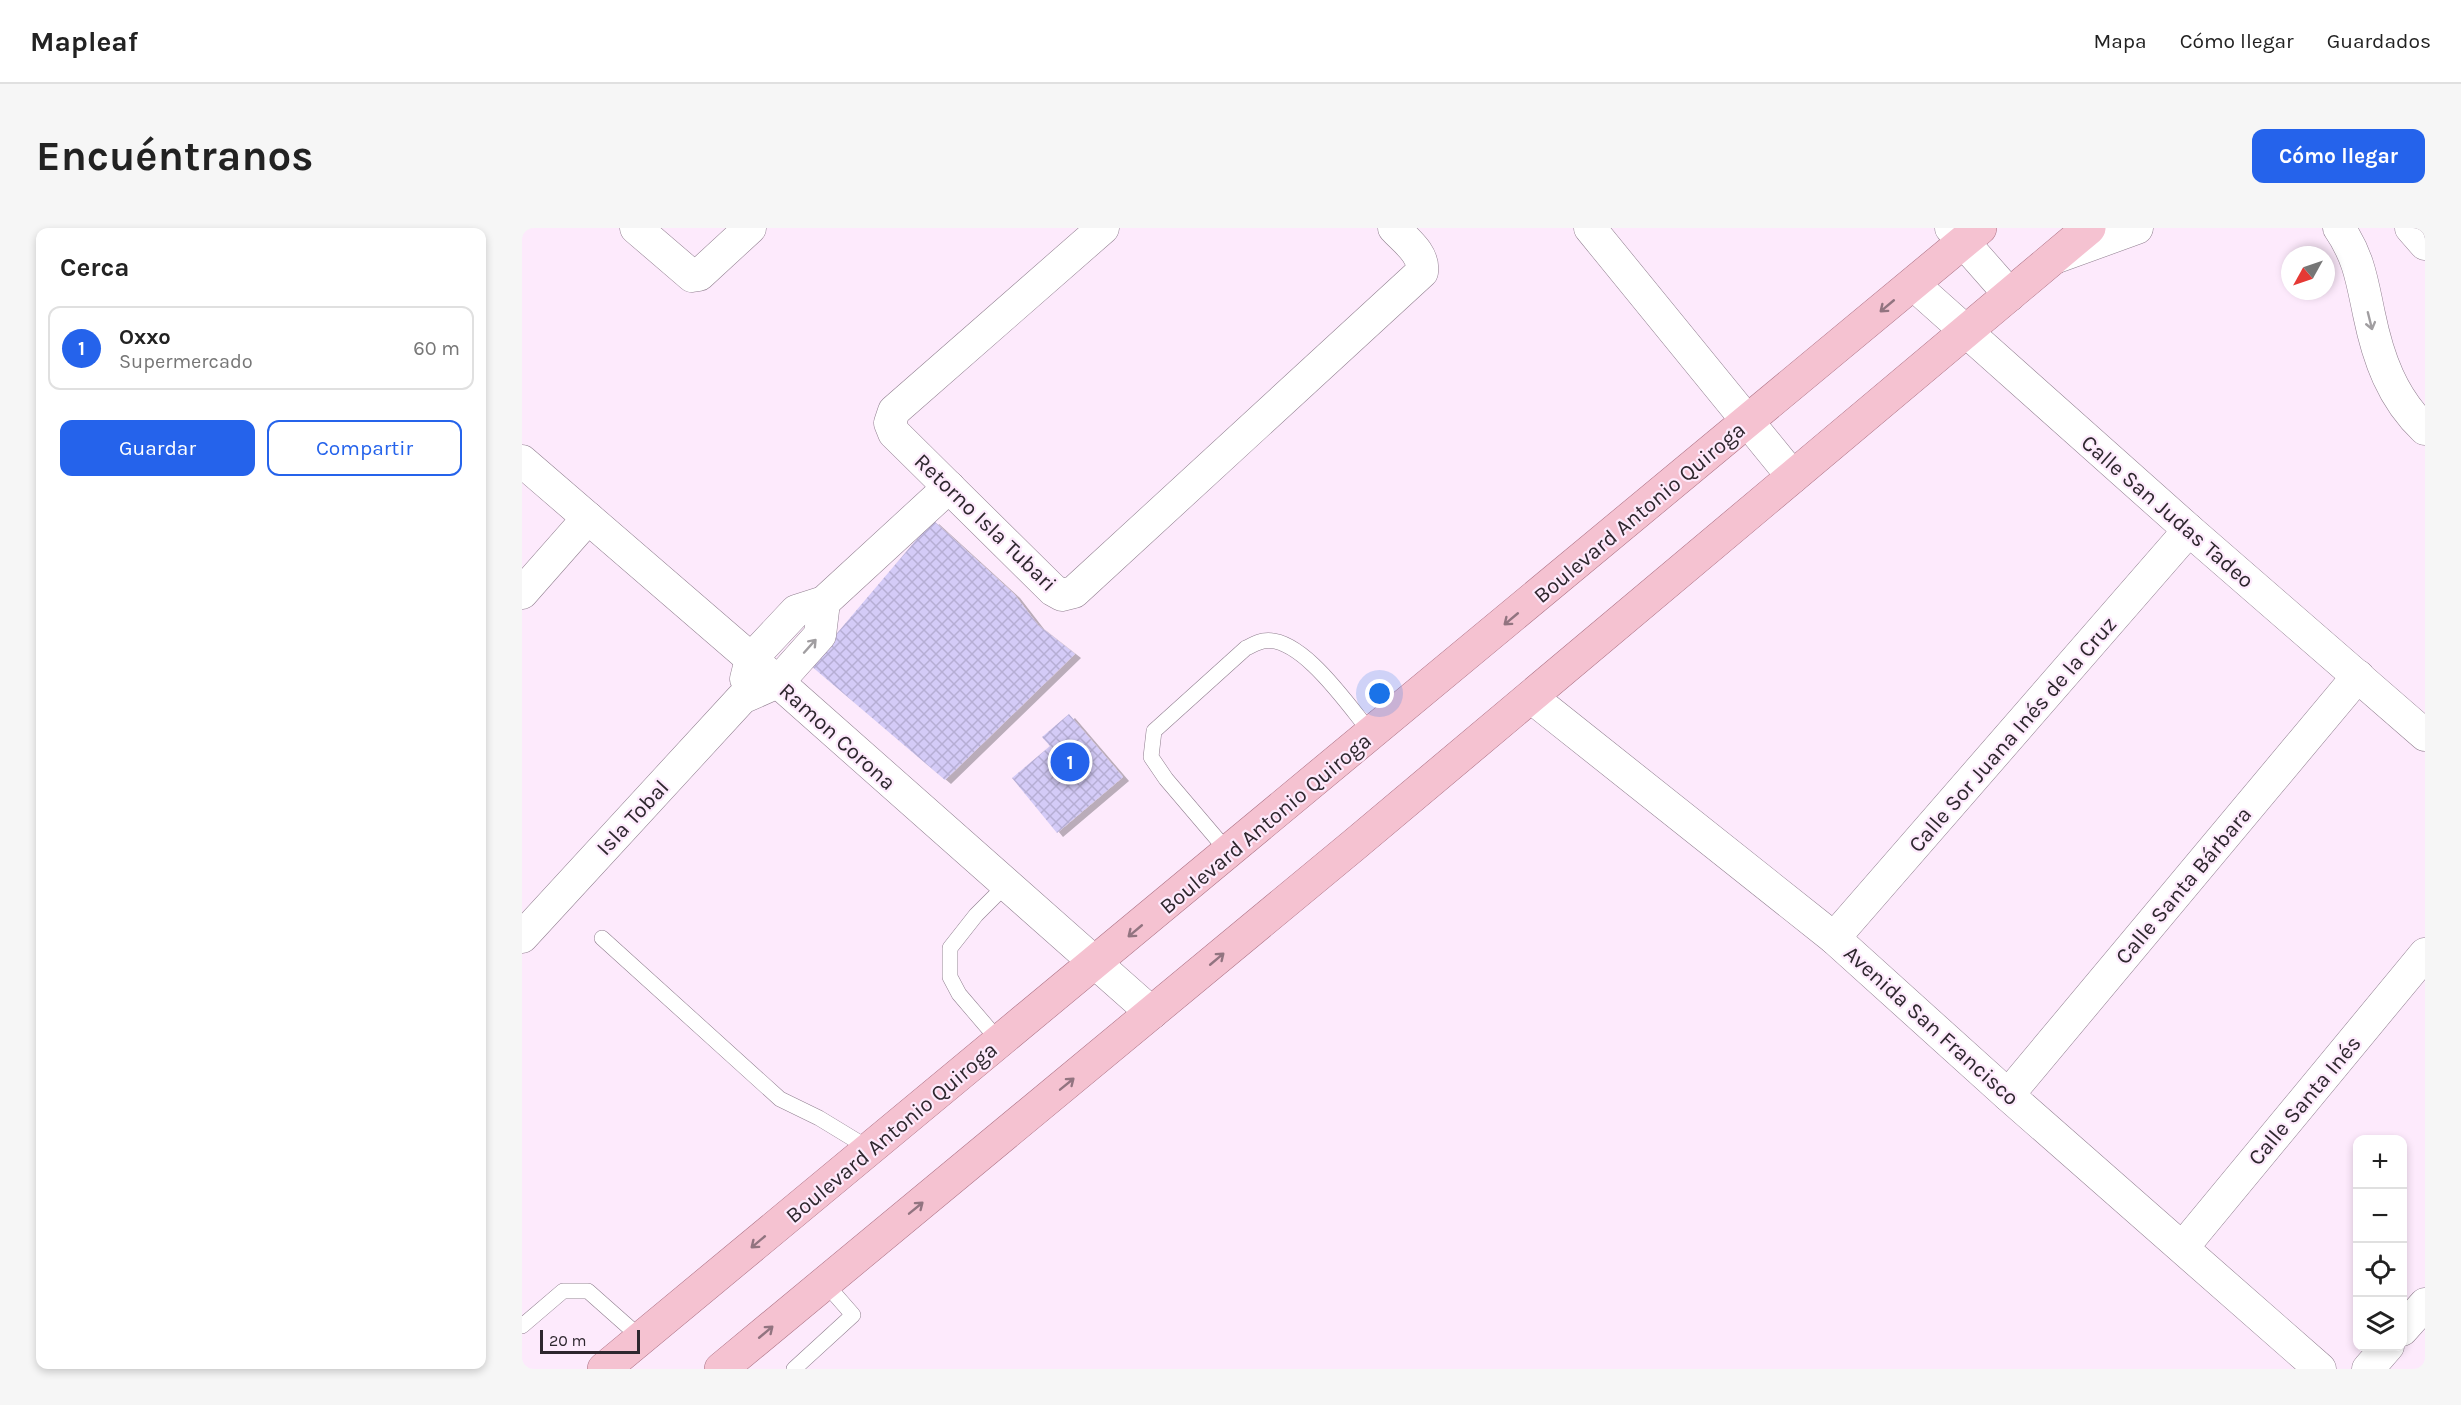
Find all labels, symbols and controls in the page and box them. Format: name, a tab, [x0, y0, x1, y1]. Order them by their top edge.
text: Mapleaf	[30, 25, 138, 58]
text: Mapa	[2093, 29, 2147, 53]
text: Cómo llegar	[2180, 29, 2294, 53]
text: Guardados	[2327, 29, 2431, 53]
button: Cómo llegar	[2252, 129, 2425, 183]
text: Encuéntranos	[36, 131, 314, 181]
north arrow	[2281, 246, 2335, 300]
text: Cerca	[60, 252, 129, 283]
one-way arrow	[1880, 299, 1895, 313]
one-way arrow	[2365, 311, 2377, 330]
text: Oxxo	[119, 324, 171, 350]
text: 1	[78, 337, 85, 360]
text: 60 m	[413, 337, 460, 360]
text: Supermercado	[119, 350, 253, 373]
street label: Boulevard Antonio Quiroga	[1529, 417, 1751, 609]
button: Guardar	[60, 420, 255, 476]
button: Compartir	[267, 420, 462, 476]
street label: Calle San Judas Tadeo	[2076, 430, 2259, 594]
street label: Retorno Isla Tubari	[909, 448, 1062, 597]
one-way arrow	[1503, 612, 1519, 625]
street label: Calle Sor Juana Inés de la Cruz	[1903, 612, 2122, 858]
one-way arrow	[803, 639, 817, 654]
street label: Ramon Corona	[774, 678, 901, 796]
your location	[1365, 679, 1394, 708]
street label: Boulevard Antonio Quiroga	[1155, 728, 1377, 920]
pin: 1	[1050, 740, 1090, 784]
street label: Isla Tobal	[591, 775, 674, 861]
street label: Calle Santa Bárbara	[2110, 802, 2257, 970]
one-way arrow	[1127, 924, 1143, 937]
street label: Avenida San Francisco	[1839, 940, 2024, 1111]
one-way arrow	[1209, 953, 1225, 966]
street label: Calle Santa Inés	[2243, 1031, 2366, 1171]
street label: Boulevard Antonio Quiroga	[781, 1037, 1003, 1229]
one-way arrow	[1059, 1077, 1075, 1090]
map controls	[2353, 1135, 2407, 1351]
button: +	[2353, 1135, 2407, 1189]
button: −	[2353, 1189, 2407, 1243]
one-way arrow	[908, 1201, 924, 1214]
one-way arrow	[750, 1235, 766, 1248]
button: locate	[2353, 1243, 2407, 1297]
button: layers	[2353, 1297, 2407, 1351]
one-way arrow	[757, 1325, 773, 1338]
scale bar	[540, 1327, 640, 1354]
text: 20 m	[549, 1331, 587, 1350]

